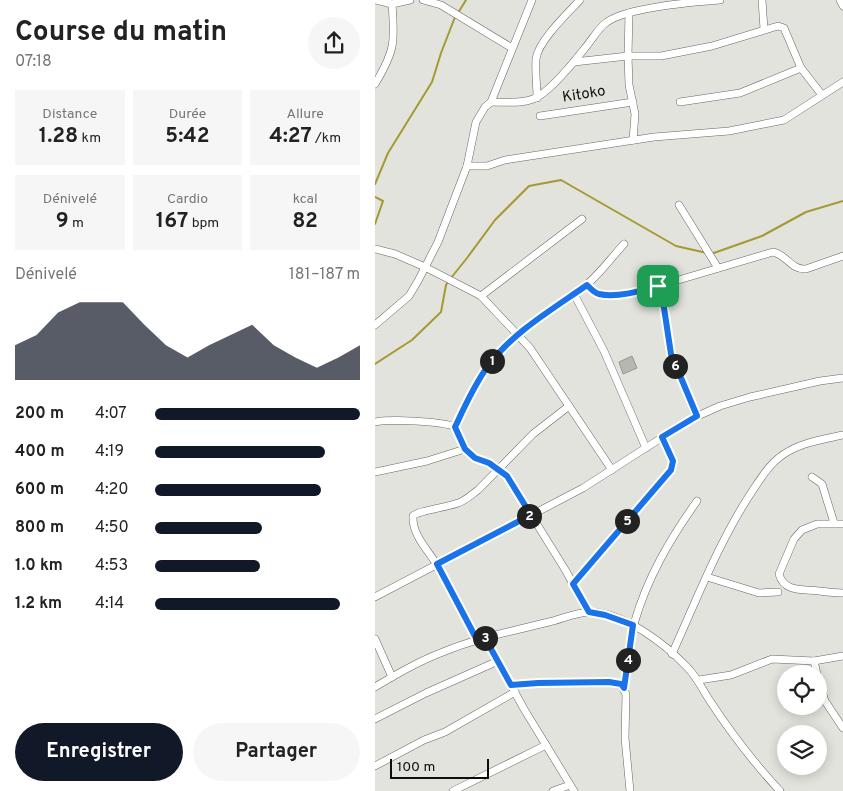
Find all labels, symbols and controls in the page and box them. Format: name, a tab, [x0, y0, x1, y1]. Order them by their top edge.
text: Course du matin	[15, 15, 227, 51]
button: share	[308, 17, 360, 69]
text: 07:18	[15, 52, 52, 72]
street label: Kitoko	[561, 82, 607, 108]
text: Distance	[42, 106, 97, 123]
text: Durée	[169, 106, 206, 123]
text: Allure	[286, 106, 324, 123]
text: 1.28	[39, 123, 78, 150]
text: 5:42	[165, 123, 210, 150]
text: 4:27	[269, 123, 312, 150]
text: km	[78, 130, 101, 147]
text: /km	[312, 130, 341, 147]
text: Dénivelé	[43, 191, 97, 208]
text: Cardio	[167, 191, 208, 208]
text: kcal	[293, 191, 318, 208]
text: 9	[56, 208, 69, 235]
text: 167	[156, 208, 188, 235]
text: 82	[292, 208, 318, 235]
text: m	[69, 215, 84, 232]
text: bpm	[188, 215, 219, 232]
text: Dénivelé	[15, 265, 77, 285]
text: 181–187 m	[289, 265, 360, 285]
pin	[637, 265, 679, 307]
icon: arrive	[644, 272, 672, 300]
pin: 1	[479, 348, 505, 374]
text: 1	[490, 353, 495, 370]
pin: 6	[663, 354, 687, 378]
text: 6	[671, 358, 680, 375]
text: 200 m	[15, 404, 64, 424]
text: 4:07	[95, 404, 127, 424]
text: 400 m	[15, 442, 64, 462]
text: 4:19	[95, 442, 124, 462]
text: 600 m	[15, 480, 64, 500]
text: 4:20	[95, 480, 129, 500]
pin: 2	[517, 504, 541, 528]
text: 2	[525, 508, 534, 525]
pin: 5	[615, 508, 639, 534]
text: 5	[623, 513, 632, 530]
text: 800 m	[15, 518, 64, 538]
text: 4:50	[95, 518, 129, 538]
text: 1.0 km	[15, 556, 63, 576]
text: 4:53	[95, 556, 128, 576]
text: 1.2 km	[15, 594, 62, 614]
text: 4:14	[95, 594, 124, 614]
pin: 3	[473, 626, 497, 650]
text: 3	[481, 630, 490, 647]
pin: 4	[615, 648, 641, 672]
text: 4	[624, 652, 633, 669]
map controls	[777, 665, 827, 775]
button: locate	[777, 665, 827, 715]
button: Enregistrer	[15, 723, 183, 781]
button: Partager	[193, 723, 360, 781]
button: layers	[777, 725, 827, 775]
scale bar	[390, 756, 489, 779]
text: 100 m	[397, 759, 435, 776]

